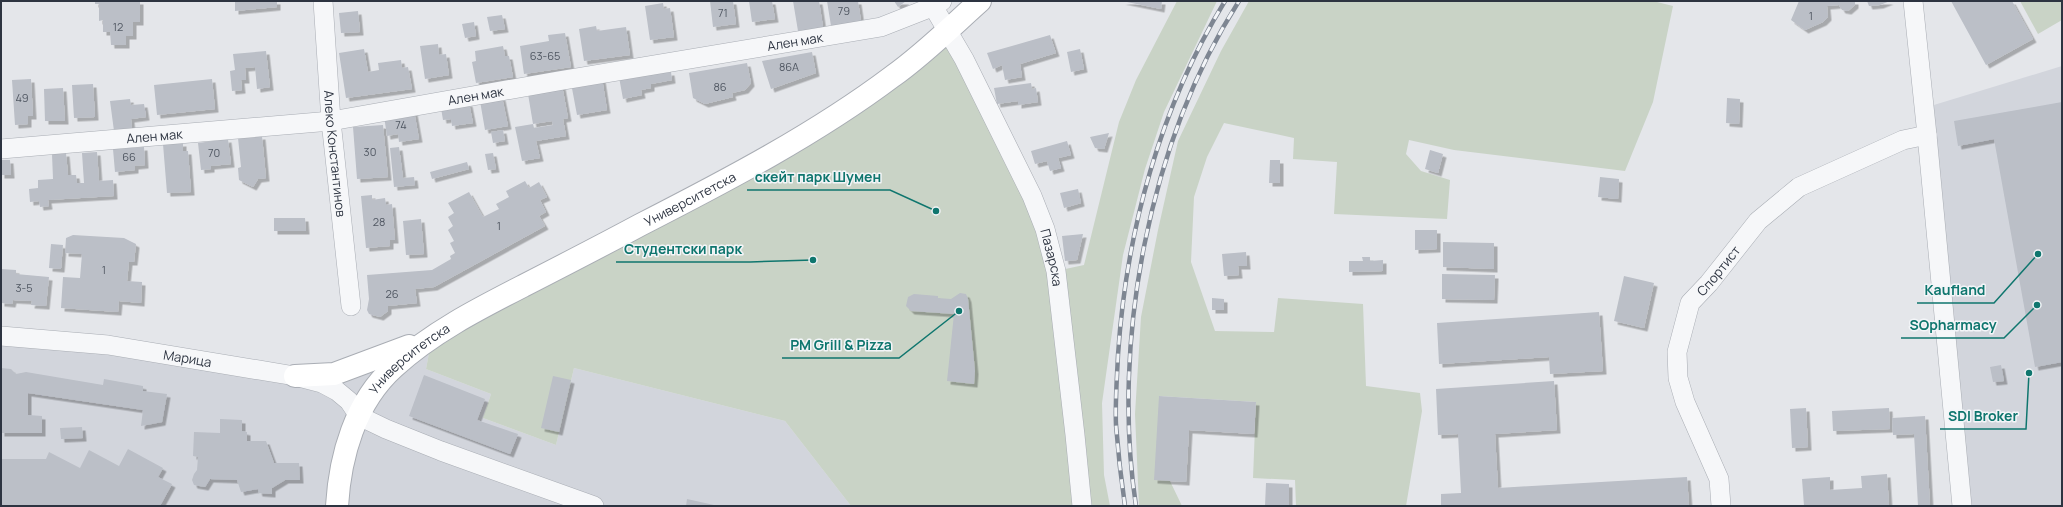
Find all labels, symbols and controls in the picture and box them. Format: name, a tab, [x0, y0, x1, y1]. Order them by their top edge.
house number: 79	[838, 3, 850, 18]
house number: 71	[718, 5, 728, 20]
house number: 1	[1809, 8, 1813, 23]
house number: 12	[113, 19, 123, 34]
street label: Ален мак	[766, 28, 825, 55]
house number: 63-65	[530, 48, 560, 63]
house number: 86A	[779, 59, 799, 74]
house number: 86	[713, 79, 727, 94]
street label: Ален мак	[446, 82, 505, 109]
house number: 49	[15, 90, 29, 105]
street label: Алеко Константинов	[320, 90, 350, 218]
house number: 74	[395, 117, 407, 132]
street label: Ален мак	[126, 125, 184, 147]
house number: 30	[364, 144, 376, 159]
house number: 70	[208, 145, 220, 160]
house number: 66	[122, 149, 136, 164]
callout: скейт парк Шумен	[747, 164, 890, 190]
street label: Университетска	[641, 167, 739, 231]
text: скейт парк Шумен	[755, 167, 881, 186]
house number: 28	[373, 214, 385, 229]
house number: 1	[497, 218, 501, 233]
street label: Пазарска	[1036, 227, 1067, 287]
callout: Студентски парк	[616, 236, 750, 262]
text: Студентски парк	[624, 239, 742, 258]
street label: Спортист	[1693, 242, 1744, 300]
house number: 1	[102, 262, 106, 277]
callout: Kaufland	[1917, 277, 1994, 303]
house number: 3-5	[15, 280, 33, 295]
text: Kaufland	[1925, 280, 1985, 299]
house number: 26	[385, 286, 399, 301]
callout: SOpharmacy	[1901, 312, 2004, 338]
text: SOpharmacy	[1910, 315, 1997, 334]
street label: Университетска	[365, 319, 453, 398]
callout: PM Grill & Pizza	[782, 332, 899, 358]
text: PM Grill & Pizza	[790, 335, 892, 354]
street label: Марица	[162, 345, 213, 371]
callout: SDI Broker	[1940, 403, 2026, 429]
text: SDI Broker	[1948, 406, 2018, 425]

